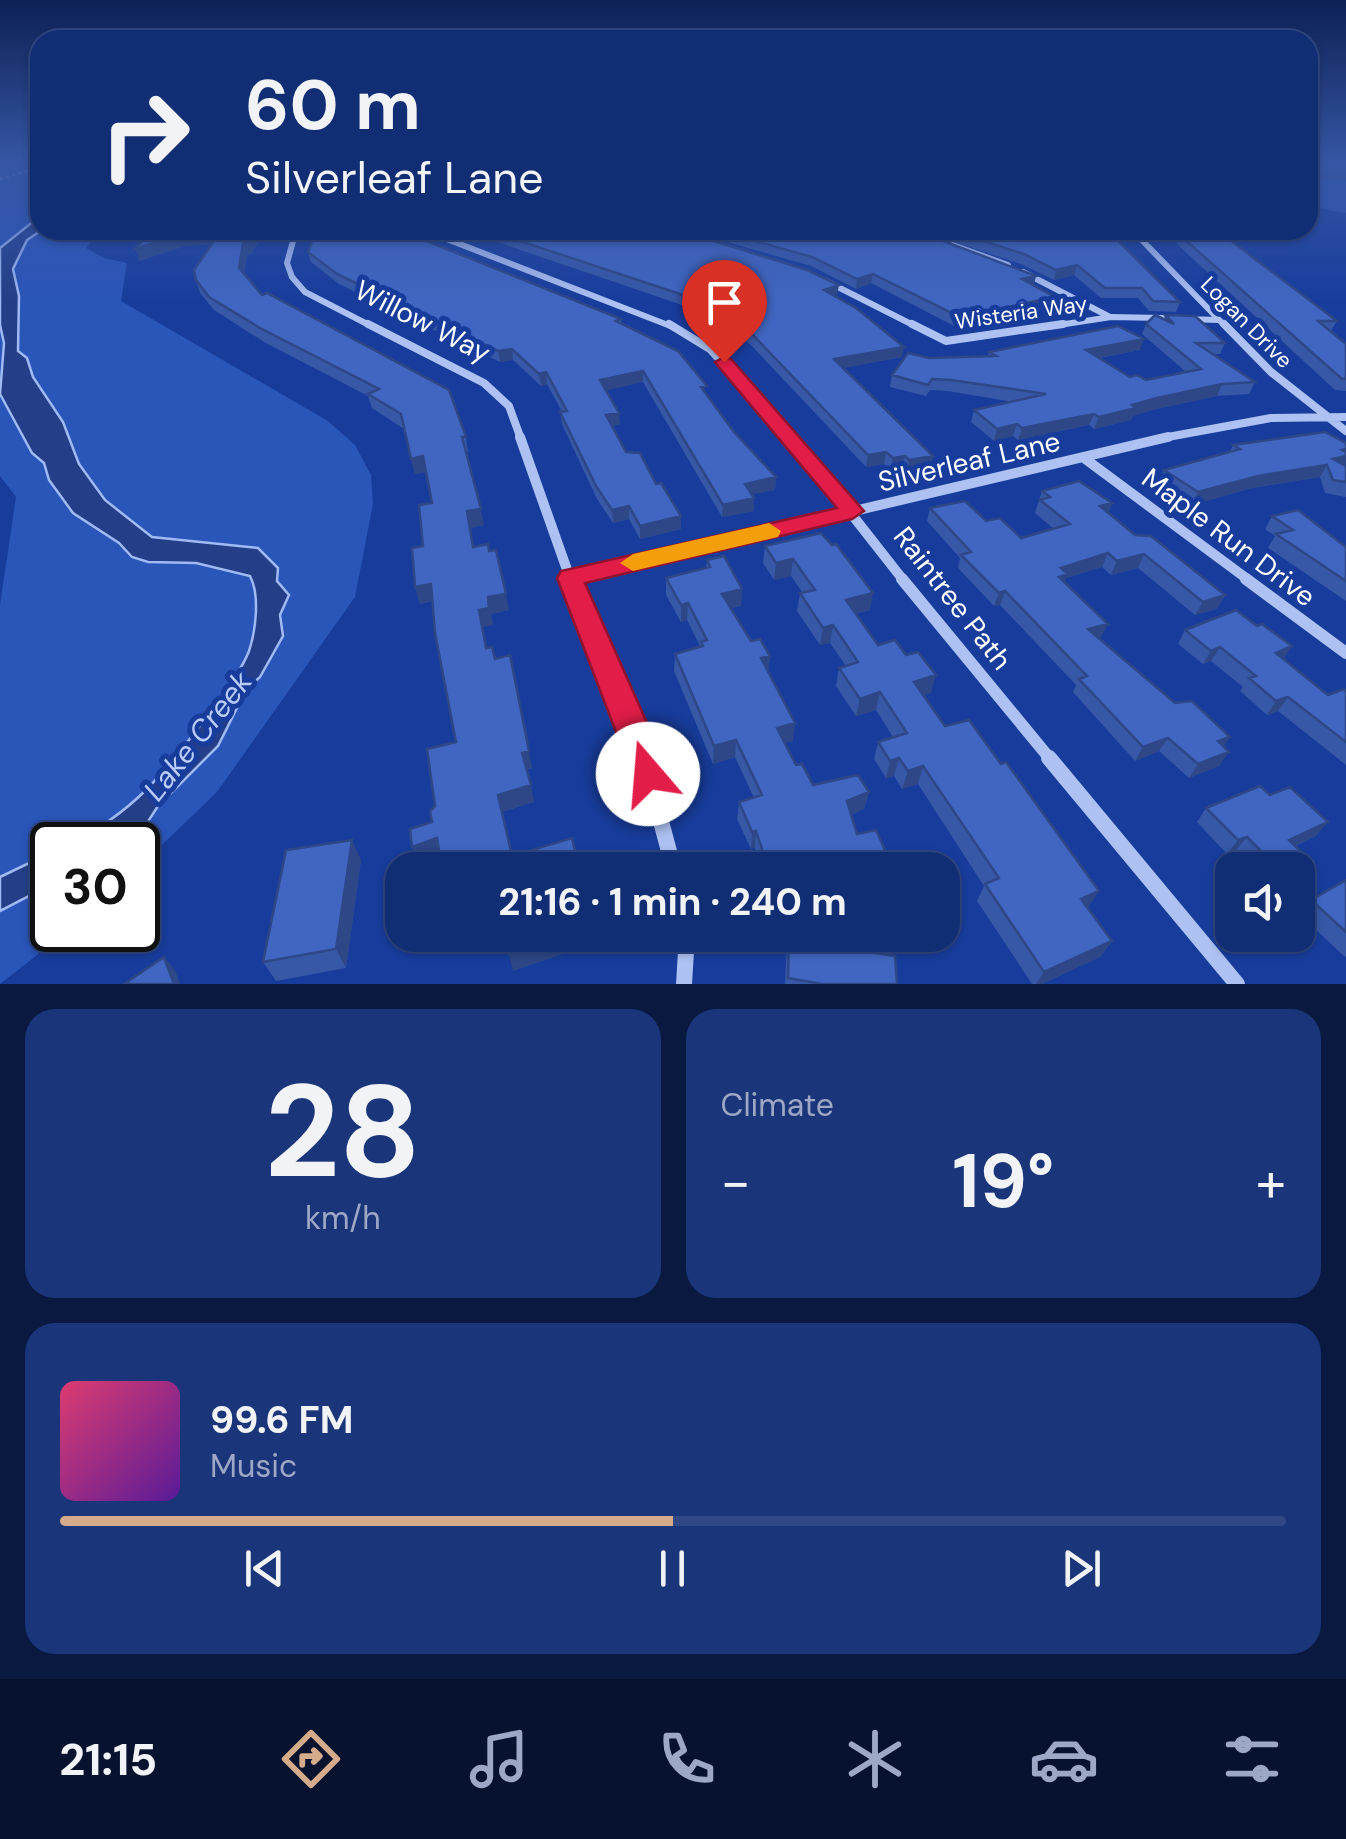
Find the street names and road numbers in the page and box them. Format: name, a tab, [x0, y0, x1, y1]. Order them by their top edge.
street label: Logan Drive	[1194, 270, 1299, 375]
street label: Willow Way	[349, 272, 497, 371]
street label: Wisteria Way	[953, 289, 1089, 336]
street label: Silverleaf Lane	[874, 423, 1064, 500]
street label: Maple Run Drive	[1134, 460, 1323, 615]
street label: Raintree Path	[885, 519, 1020, 677]

